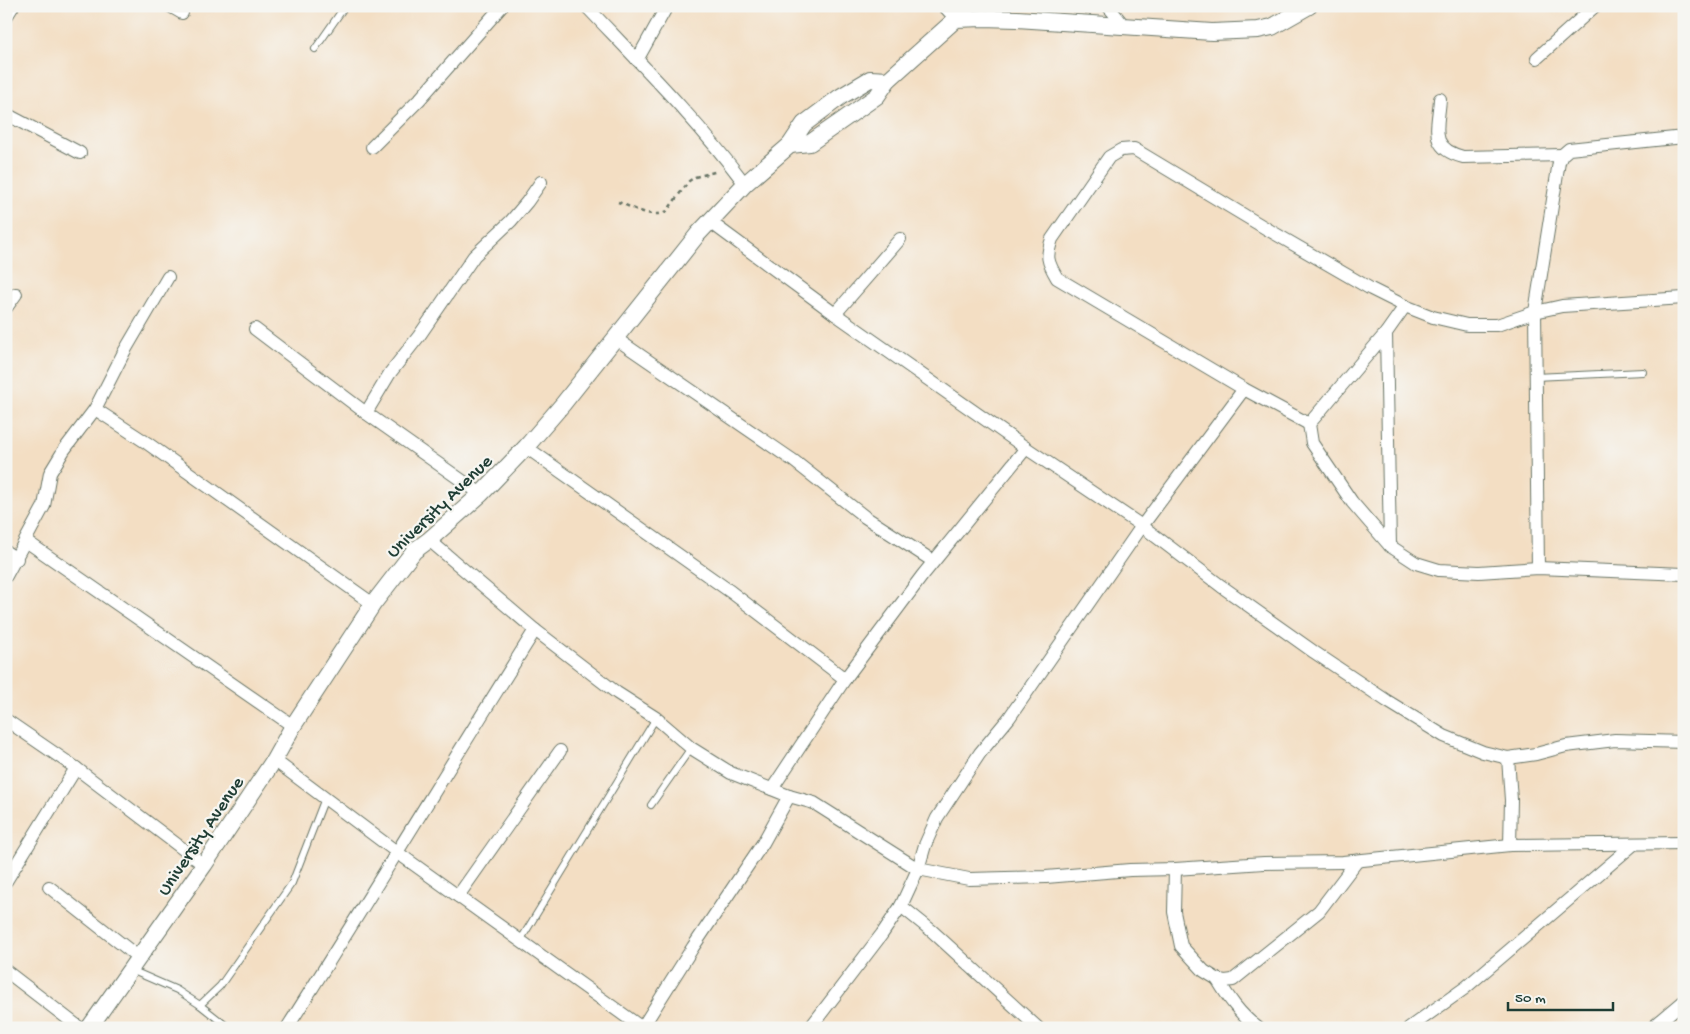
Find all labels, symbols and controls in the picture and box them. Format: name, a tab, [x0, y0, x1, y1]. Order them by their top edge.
street label: University Avenue	[382, 451, 499, 564]
street label: University Avenue	[154, 773, 250, 901]
scale bar	[1508, 979, 1612, 1011]
text: 50 m	[1515, 990, 1546, 1008]

